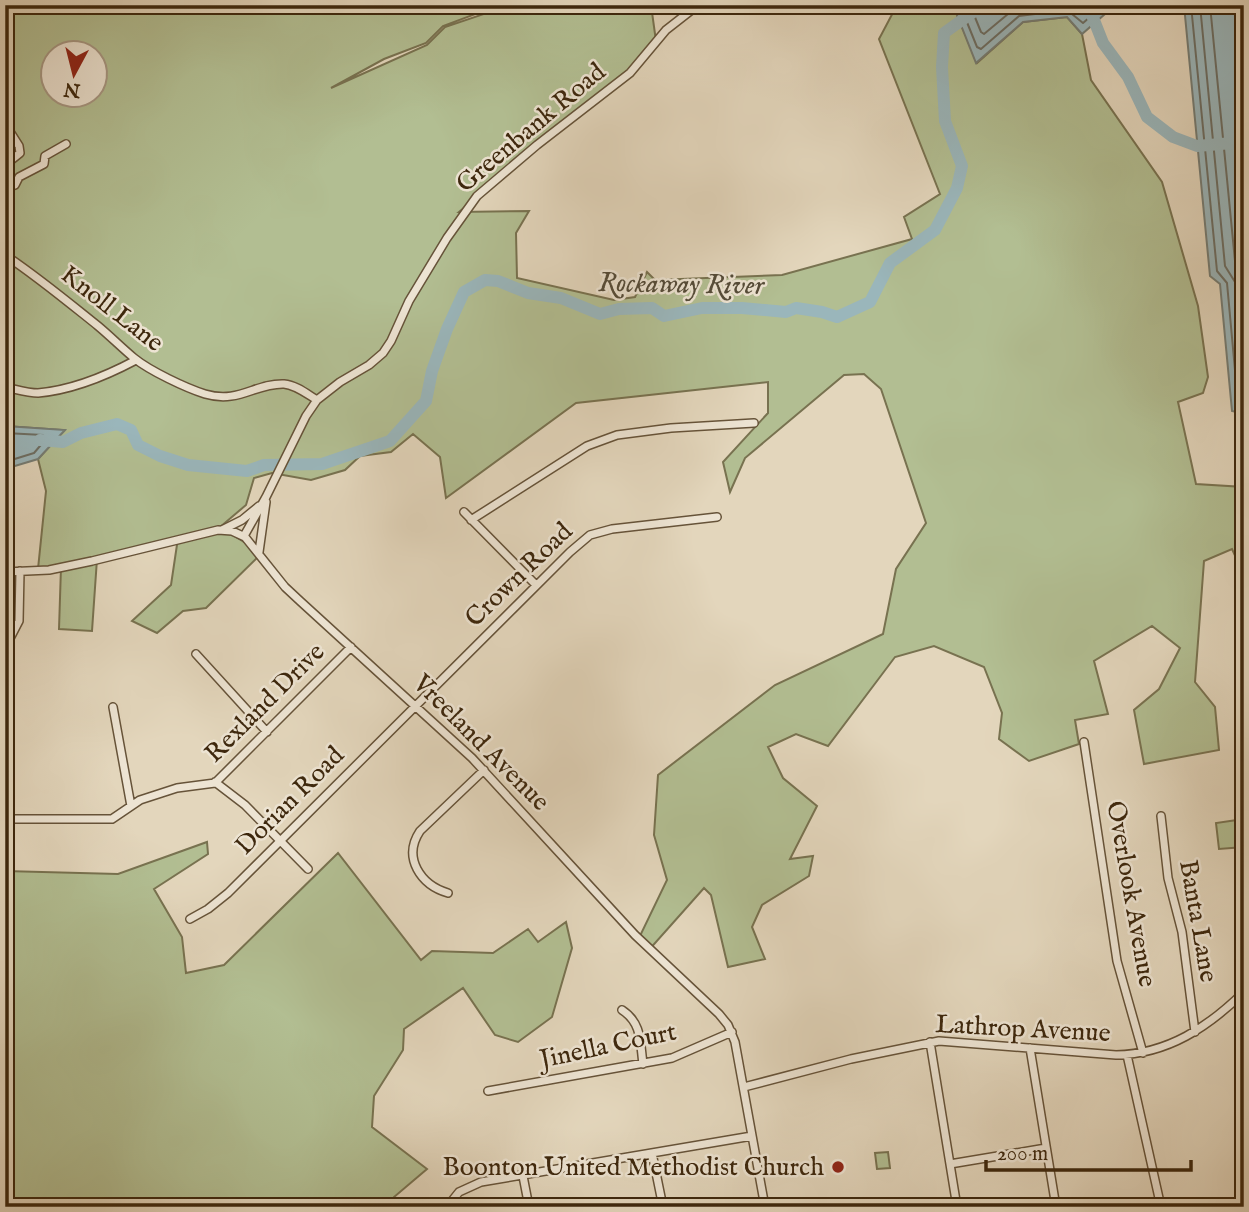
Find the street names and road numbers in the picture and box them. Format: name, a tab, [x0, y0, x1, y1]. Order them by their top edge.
street label: Greenbank Road	[449, 56, 613, 200]
street label: Knoll Lane	[54, 258, 170, 360]
street label: Crown Road	[458, 515, 580, 635]
street label: Rexland Drive	[198, 636, 332, 770]
street label: Vreeland Avenue	[405, 667, 556, 818]
street label: Dorian Road	[229, 739, 352, 862]
street label: Overlook Avenue	[1098, 798, 1164, 990]
street label: Banta Lane	[1171, 857, 1225, 985]
street label: Lathrop Avenue	[935, 1008, 1111, 1050]
street label: Jinella Court	[534, 1015, 679, 1077]

